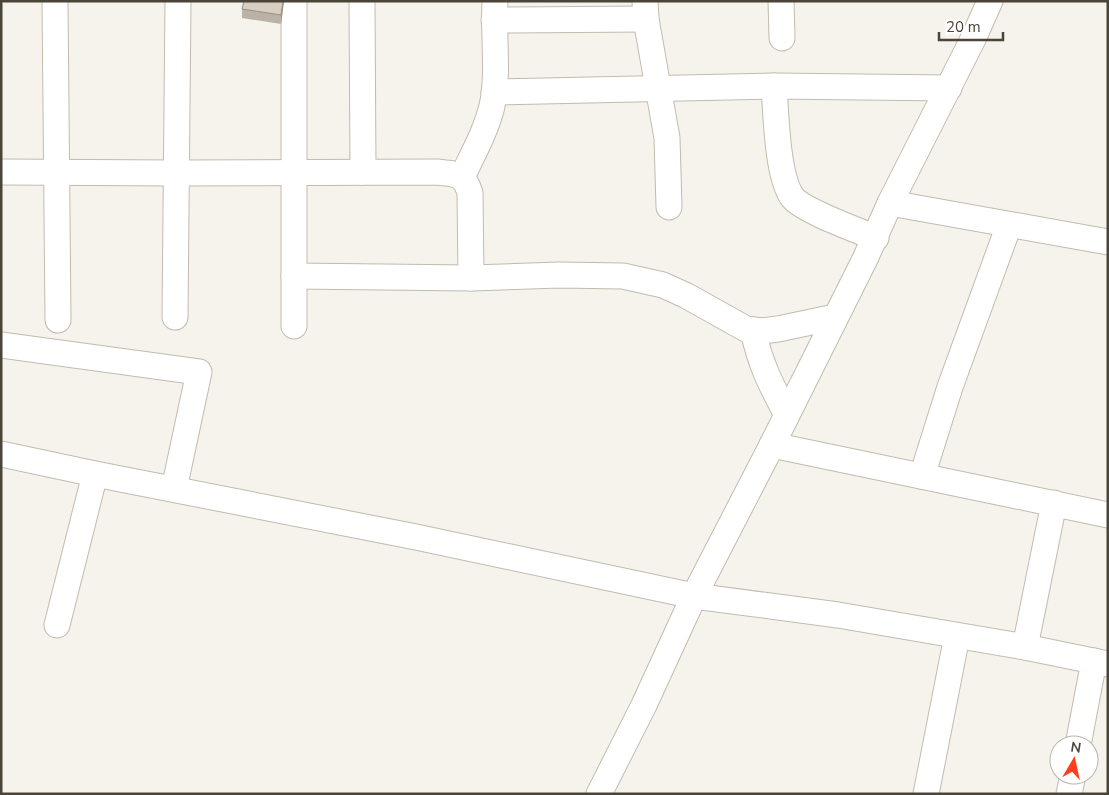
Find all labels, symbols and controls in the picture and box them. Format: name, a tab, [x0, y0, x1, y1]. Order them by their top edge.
scale bar	[939, 10, 1003, 42]
text: 20 m	[946, 17, 981, 37]
north arrow	[1049, 735, 1099, 785]
text: N	[1069, 737, 1083, 758]

